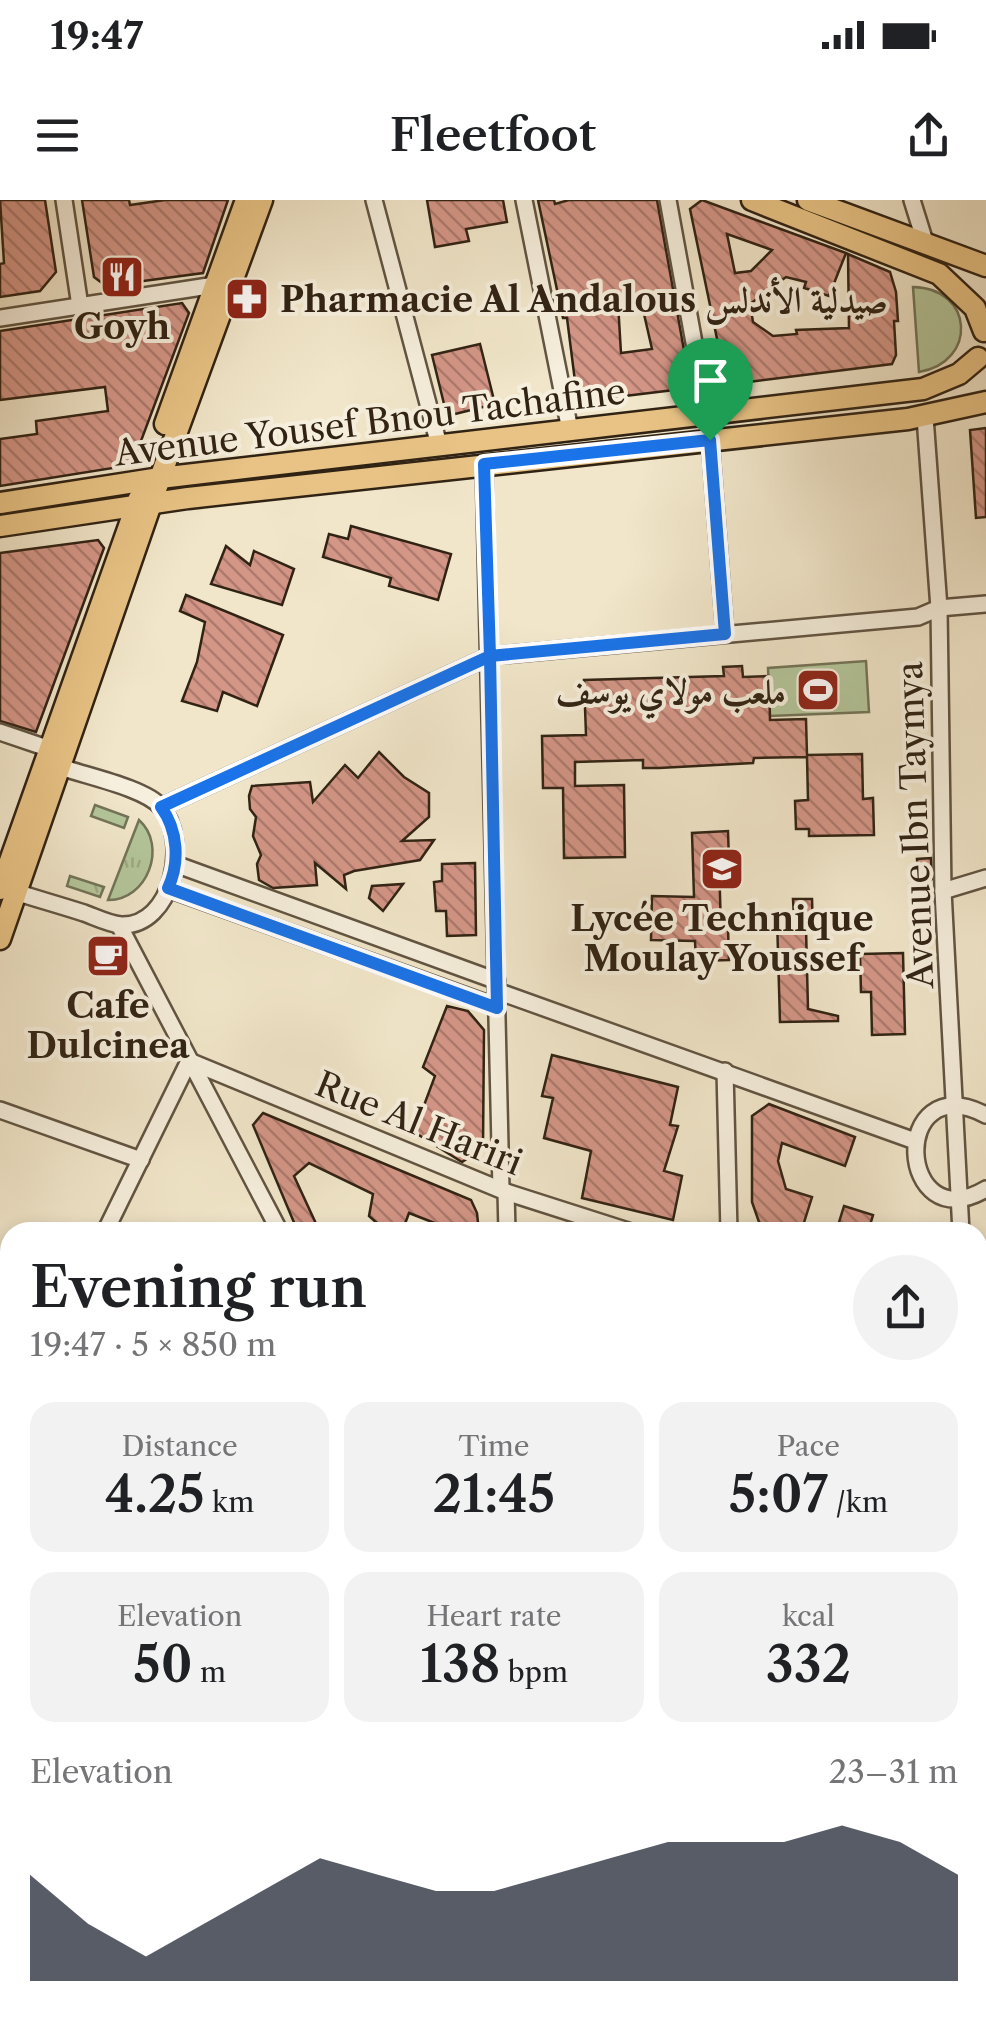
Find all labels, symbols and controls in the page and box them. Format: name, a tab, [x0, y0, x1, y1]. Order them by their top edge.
text: 19:47	[50, 12, 143, 59]
text: Fleetfoot	[390, 107, 596, 163]
icon: menu	[30, 108, 85, 163]
icon: share	[901, 108, 956, 163]
restaurant icon: Goyh	[99, 254, 145, 300]
pharmacy icon: Pharmacie Al Andalous صيدلية الأندلس	[224, 276, 270, 322]
place label: Pharmacie Al Andalous صيدلية الأندلس	[280, 276, 888, 325]
place label: Goyh	[74, 305, 170, 348]
pin	[668, 338, 753, 441]
icon: arrive	[683, 353, 738, 408]
street label: Avenue Yousef Bnou Tachafine	[111, 369, 628, 475]
street label: Avenue Ibn Taymya	[888, 660, 942, 990]
sports icon: ملعب مولاي يوسف	[795, 667, 841, 713]
place label: ملعب مولاي يوسف	[556, 669, 786, 720]
school or university icon: Lycée Technique Moulay Youssef	[699, 846, 745, 892]
place label: Lycée Technique Moulay Youssef	[570, 897, 874, 980]
cafe icon: Cafe Dulcinea	[85, 933, 131, 979]
place label: Cafe Dulcinea	[27, 984, 190, 1067]
street label: Rue Al Hariri	[309, 1062, 529, 1184]
text: Evening run	[30, 1254, 367, 1321]
button: share	[853, 1255, 958, 1360]
text: 19:47 · 5 × 850 m	[30, 1325, 276, 1364]
text: Distance	[122, 1429, 238, 1463]
text: Time	[459, 1429, 529, 1463]
text: Pace	[777, 1429, 840, 1463]
text: 4.25	[105, 1463, 205, 1525]
text: 21:45	[433, 1463, 555, 1525]
text: 5:07	[729, 1463, 828, 1525]
text: km	[205, 1485, 254, 1519]
text: /km	[828, 1485, 888, 1519]
text: Elevation	[117, 1599, 242, 1633]
text: Heart rate	[427, 1599, 561, 1633]
text: kcal	[782, 1599, 835, 1633]
text: 50	[133, 1633, 193, 1695]
text: 138	[420, 1633, 500, 1695]
text: 332	[766, 1633, 851, 1695]
text: m	[193, 1655, 226, 1689]
text: bpm	[500, 1655, 568, 1689]
text: Elevation	[30, 1752, 173, 1791]
text: 23–31 m	[829, 1752, 958, 1791]

